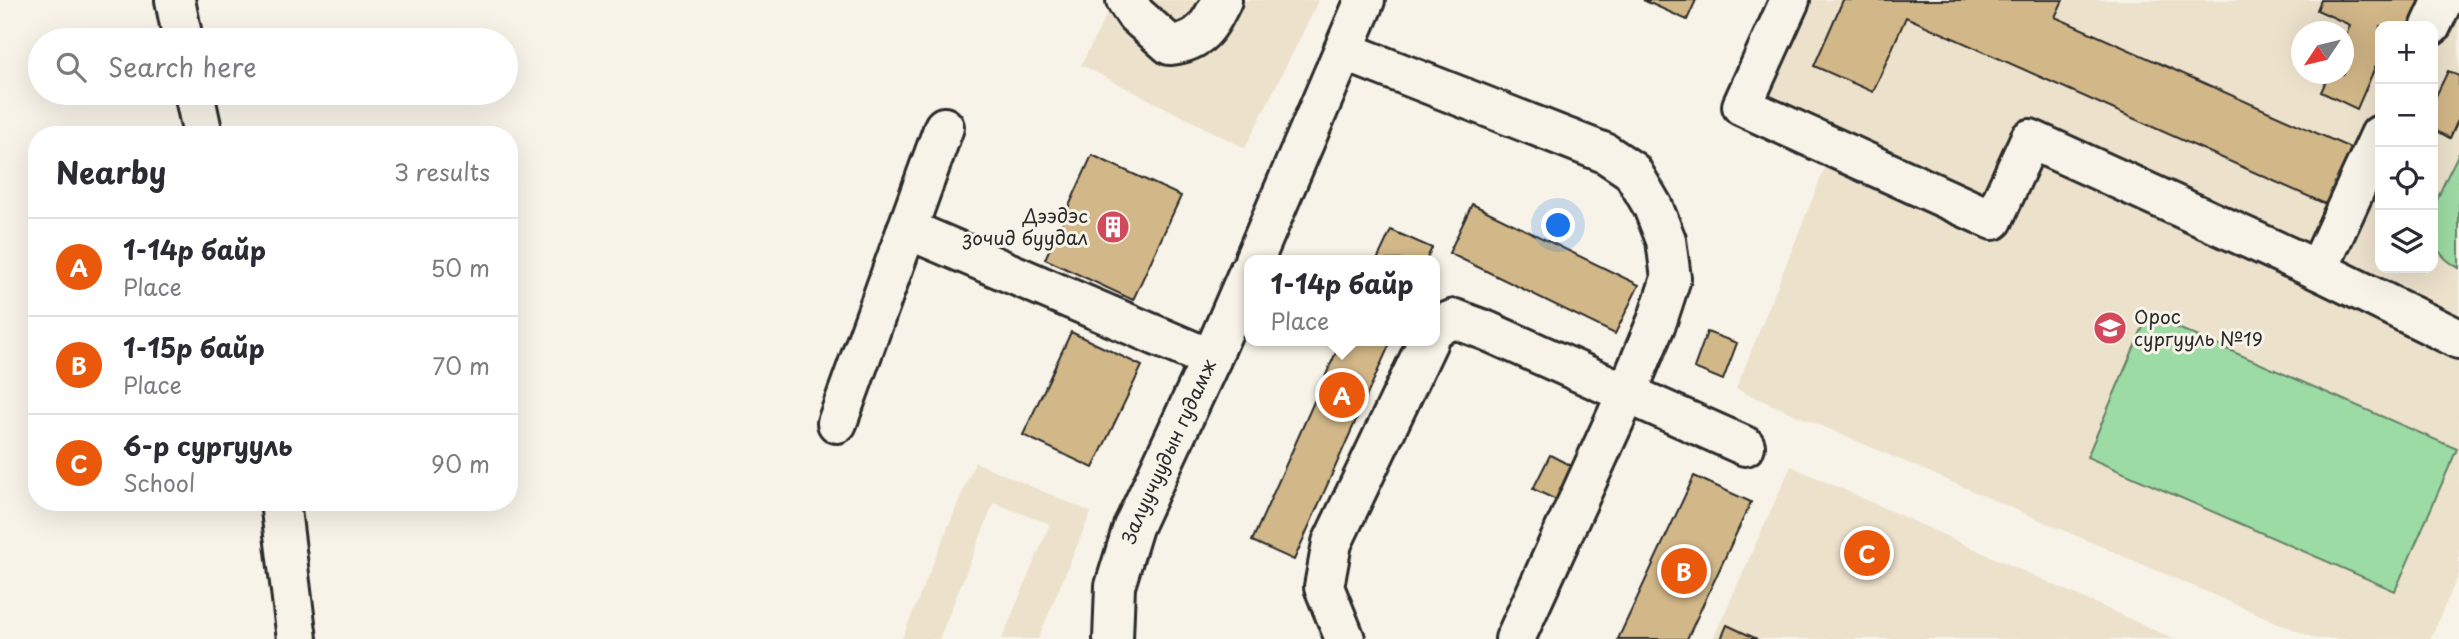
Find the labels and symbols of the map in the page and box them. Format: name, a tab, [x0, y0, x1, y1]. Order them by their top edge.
north arrow	[2291, 21, 2354, 84]
place label: Дээдэс зочид буудал	[962, 201, 1088, 251]
building icon: Дээдэс зочид буудал	[1094, 208, 1132, 246]
your location	[1541, 208, 1575, 242]
place label: Орос сургууль №19	[2134, 302, 2263, 352]
school or university icon: Орос сургууль №19	[2091, 309, 2129, 347]
street label: Залуучуудын гудамж	[1114, 354, 1222, 548]
pin: A	[1319, 369, 1365, 421]
pin: C	[1844, 527, 1890, 579]
pin: B	[1661, 545, 1707, 597]

